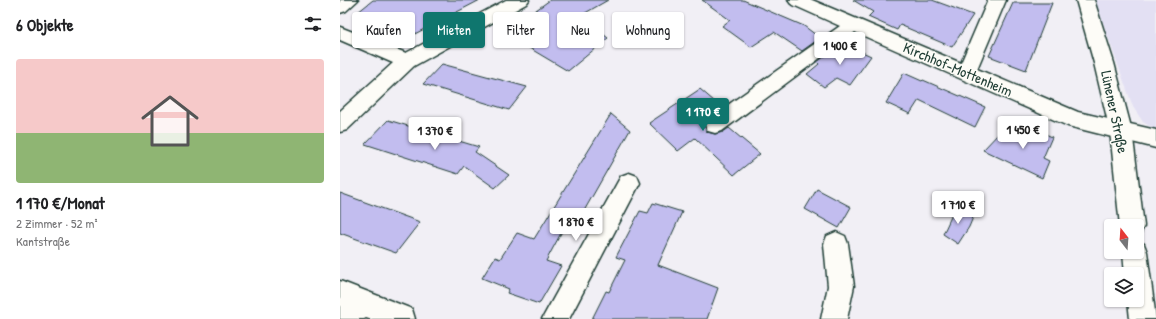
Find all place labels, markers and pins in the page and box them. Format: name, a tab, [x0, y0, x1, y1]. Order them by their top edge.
pin: 1 400 €	[803, 32, 877, 66]
pin: 1 170 €	[666, 98, 740, 132]
pin: 1 450 €	[986, 116, 1060, 150]
pin: 1 370 €	[398, 117, 472, 151]
pin: 1 710 €	[921, 191, 995, 225]
pin: 1 870 €	[539, 208, 613, 242]

